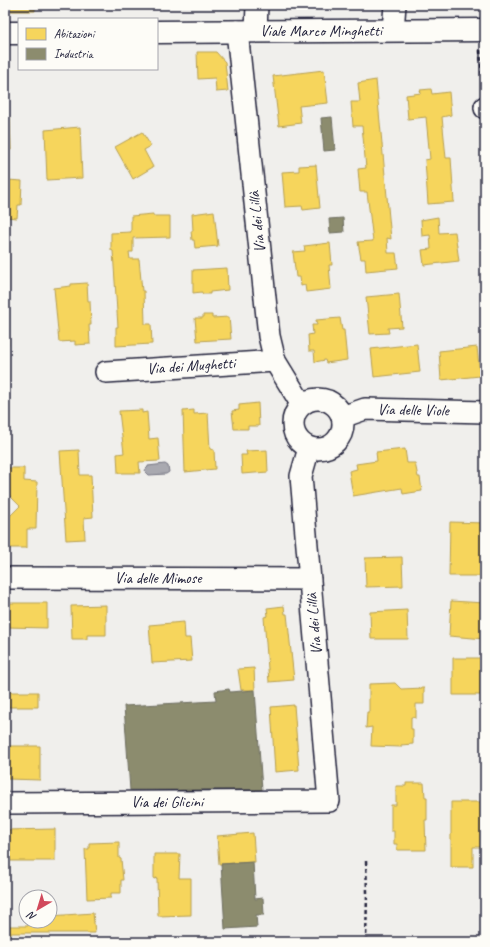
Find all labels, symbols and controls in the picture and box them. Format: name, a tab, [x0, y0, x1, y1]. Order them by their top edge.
legend	[18, 18, 158, 70]
street label: Viale Marco Minghetti	[260, 21, 384, 41]
text: Abitazioni	[54, 26, 96, 42]
text: Industria	[54, 46, 94, 62]
street label: Via dei Lillà	[244, 189, 270, 254]
street label: Via dei Mughetti	[146, 353, 238, 379]
street label: Via delle Viole	[377, 399, 451, 421]
street label: Via delle Mimose	[115, 568, 203, 588]
street label: Via dei Lillà	[301, 591, 327, 656]
street label: Via dei Glicini	[131, 792, 205, 812]
north arrow	[18, 889, 58, 929]
text: N	[23, 908, 39, 924]

